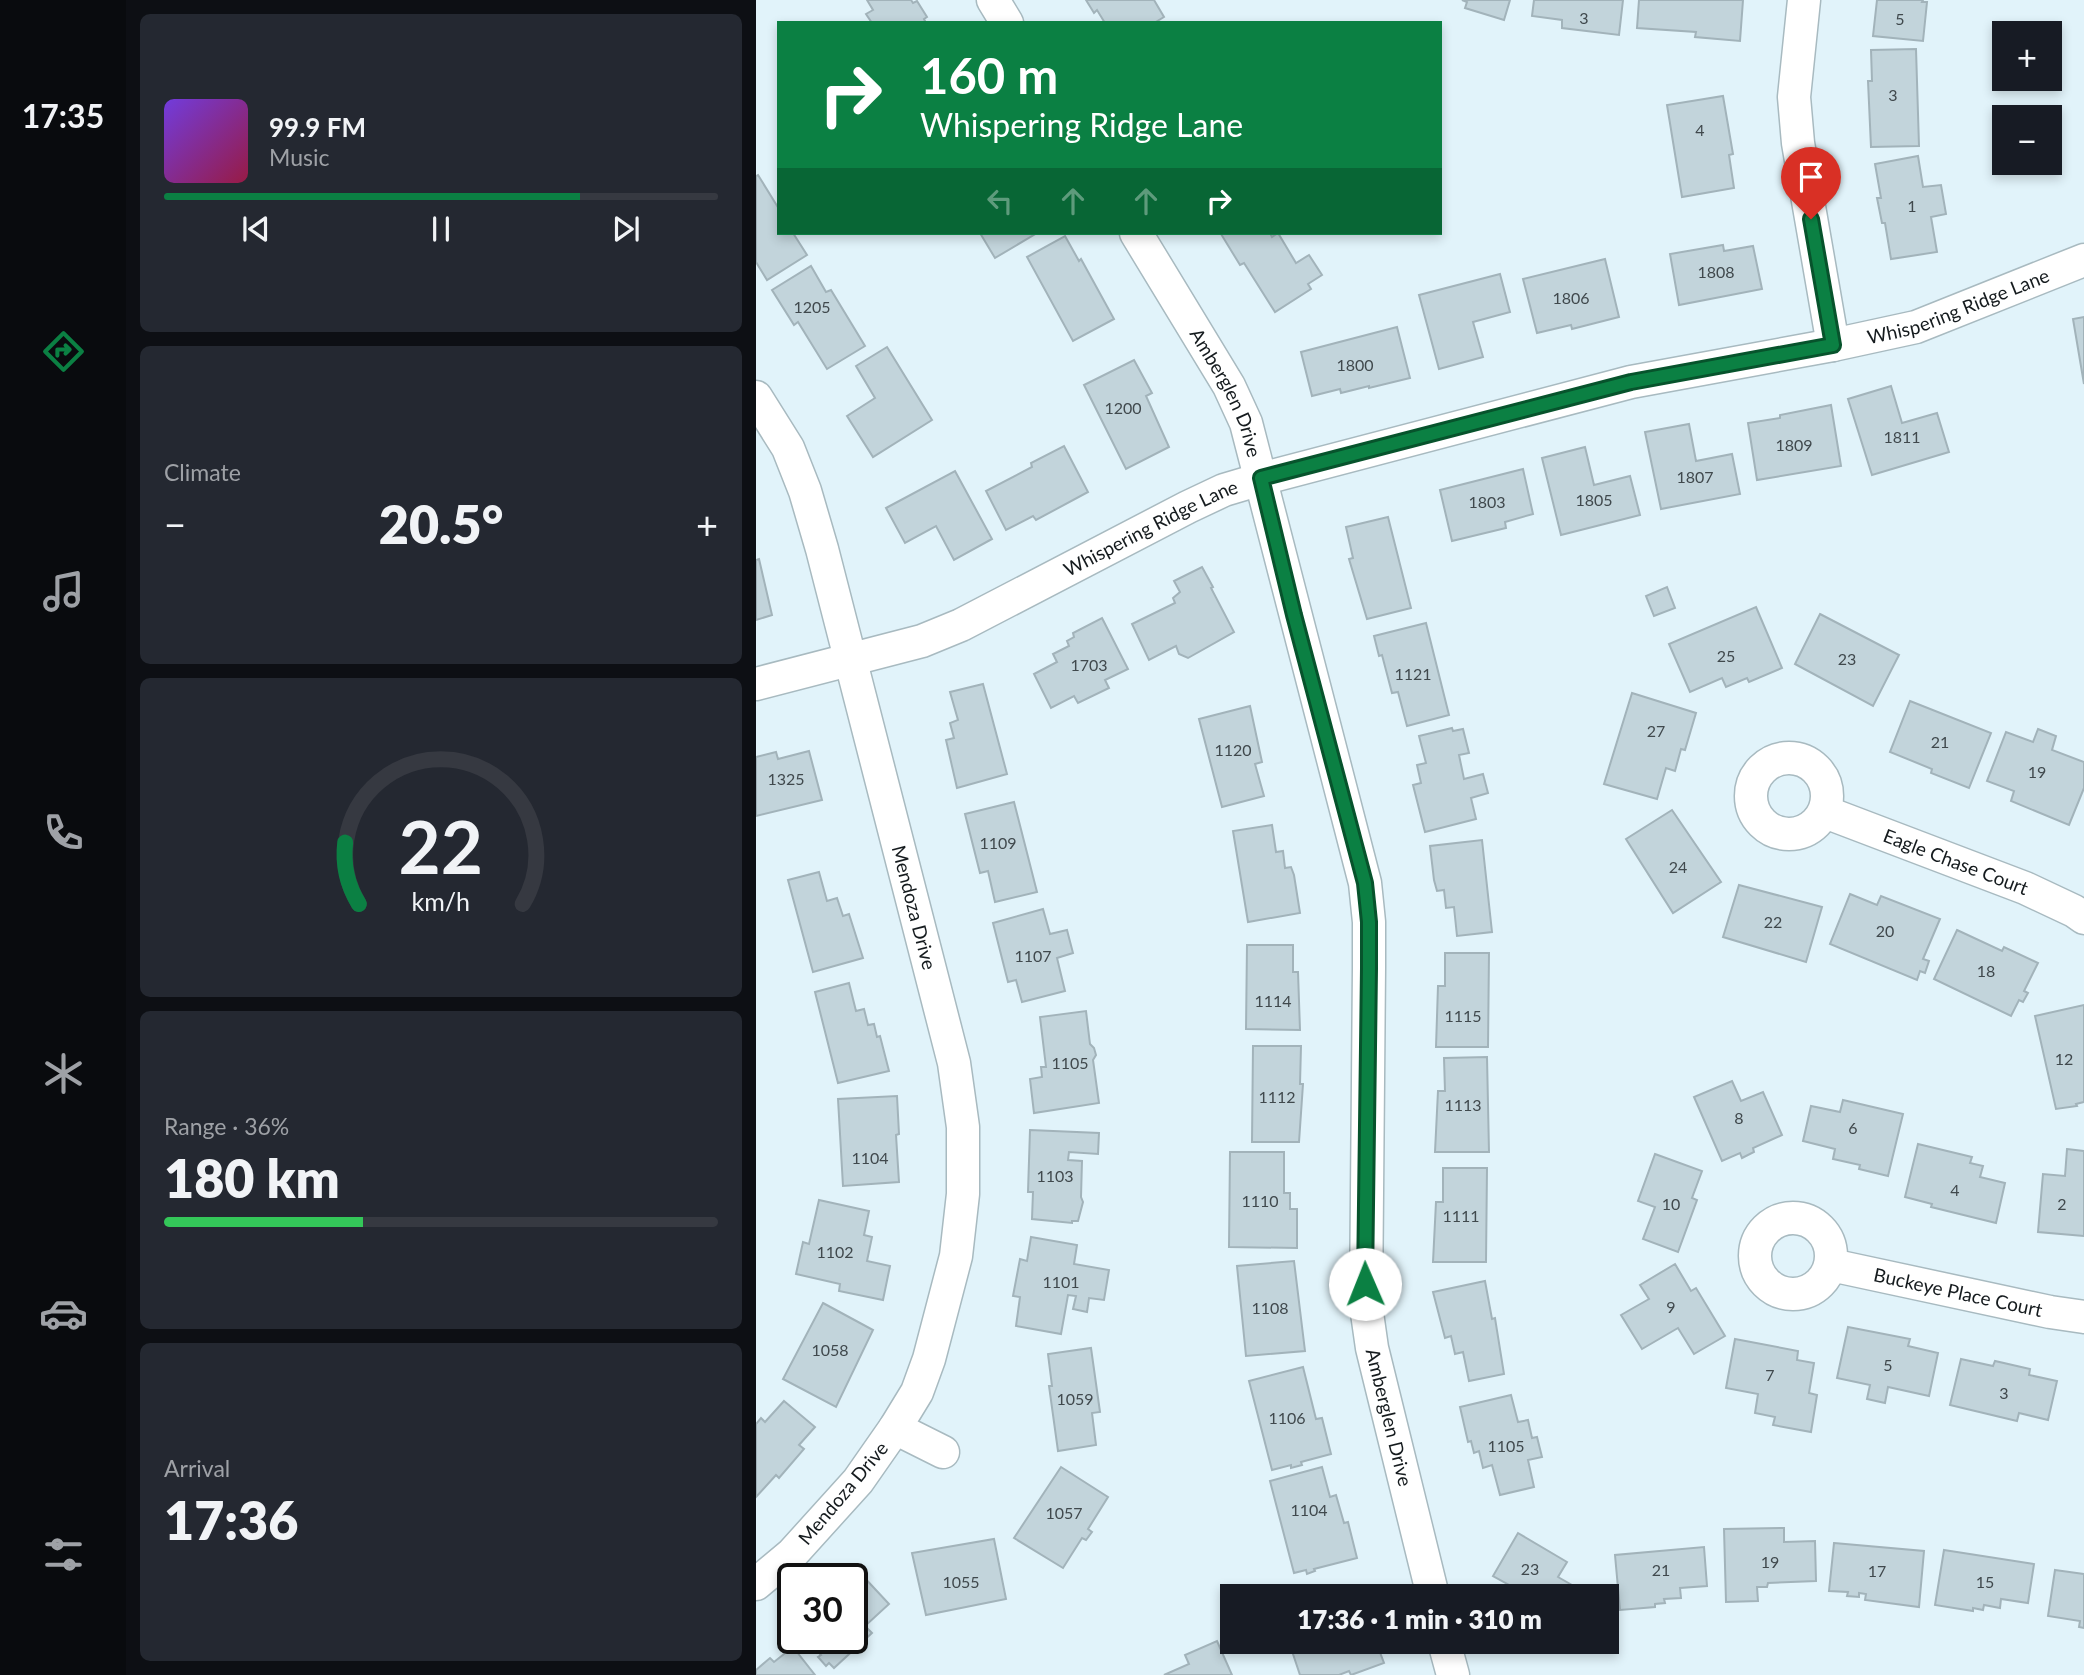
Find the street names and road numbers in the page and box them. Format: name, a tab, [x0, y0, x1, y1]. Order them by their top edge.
street label: Whispering Ridge Lane	[1865, 263, 2052, 348]
street label: Amberglen Drive	[1186, 324, 1266, 459]
street label: Whispering Ridge Lane	[1060, 475, 1240, 581]
street label: Eagle Chase Court	[1880, 823, 2032, 899]
street label: Mendoza Drive	[888, 843, 942, 972]
street label: Buckeye Place Court	[1872, 1263, 2045, 1321]
street label: Amberglen Drive	[1362, 1346, 1418, 1489]
street label: Mendoza Drive	[793, 1436, 892, 1549]

